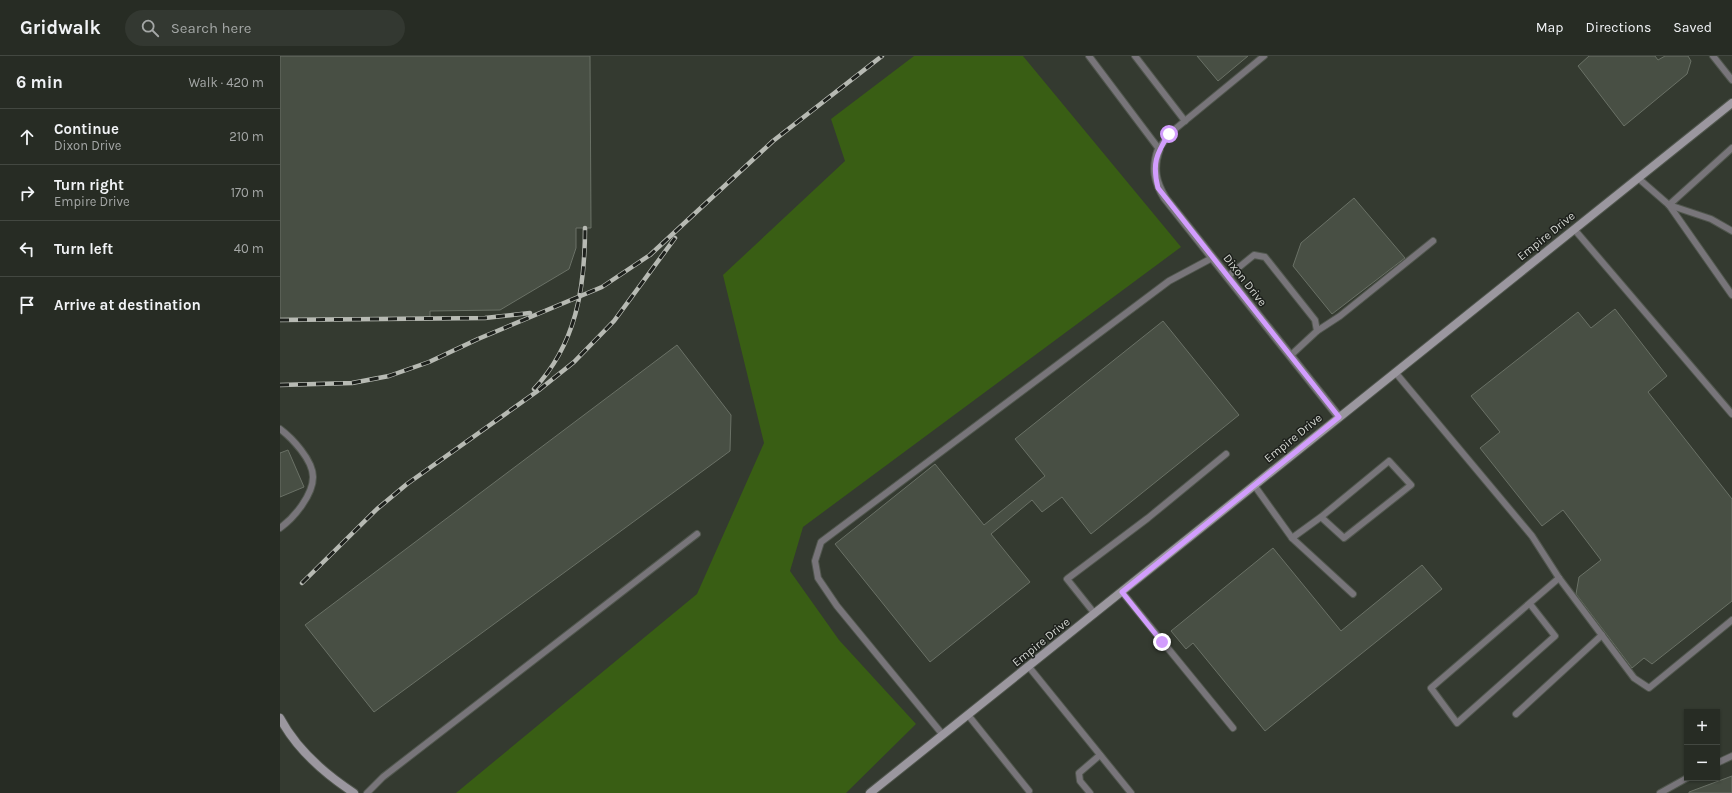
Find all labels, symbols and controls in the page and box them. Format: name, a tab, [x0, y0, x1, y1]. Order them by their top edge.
search box	[125, 10, 405, 46]
text: Gridwalk	[20, 17, 101, 39]
icon: search	[139, 17, 161, 39]
text: Search here	[171, 19, 251, 37]
text: Map	[1536, 19, 1564, 36]
text: Directions	[1586, 19, 1651, 36]
text: Saved	[1673, 19, 1712, 36]
text: 6 min	[16, 72, 63, 92]
text: Walk · 420 m	[188, 75, 264, 90]
text: Continue	[54, 120, 119, 138]
route start	[1160, 125, 1178, 143]
icon: ahead	[16, 126, 38, 148]
text: 210 m	[229, 129, 264, 144]
text: Dixon Drive	[54, 138, 122, 153]
text: Turn right	[54, 176, 124, 194]
icon: right	[16, 182, 38, 204]
text: 170 m	[231, 185, 264, 200]
text: Empire Drive	[54, 194, 130, 209]
street label: Empire Drive	[1514, 209, 1578, 263]
icon: left	[16, 238, 38, 260]
text: Turn left	[54, 240, 113, 258]
text: 40 m	[234, 241, 264, 256]
street label: Dixon Drive	[1220, 251, 1270, 309]
icon: arrive	[16, 294, 38, 316]
text: Arrive at destination	[54, 296, 201, 314]
street label: Empire Drive	[1261, 411, 1325, 465]
street label: Empire Drive	[1009, 615, 1073, 669]
route end	[1153, 633, 1171, 651]
map controls	[1684, 709, 1720, 781]
button: +	[1684, 709, 1720, 745]
button: −	[1684, 745, 1720, 781]

